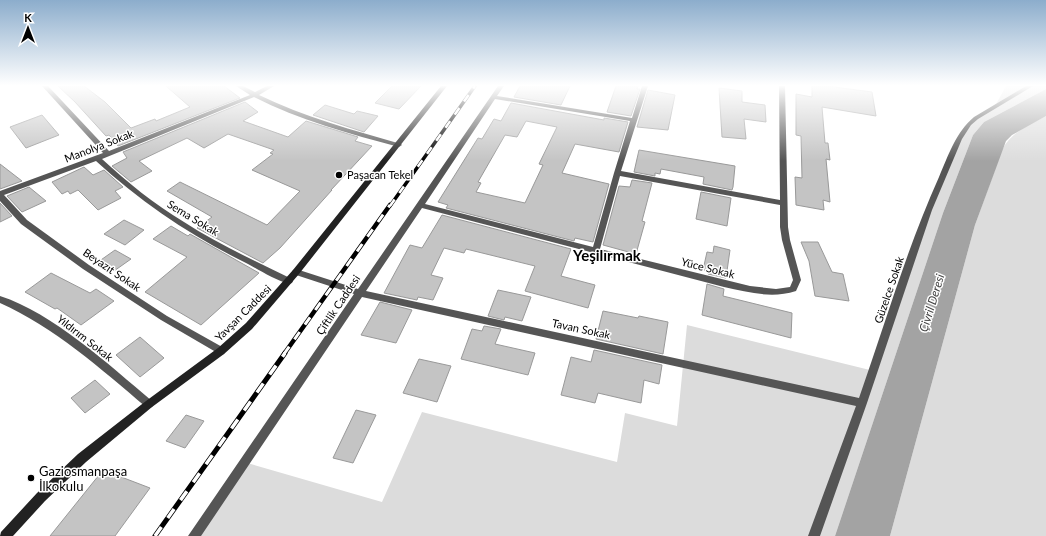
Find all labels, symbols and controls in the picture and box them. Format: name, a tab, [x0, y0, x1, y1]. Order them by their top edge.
north arrow	[8, 8, 48, 48]
text: K	[24, 11, 32, 24]
street label: Manolya Sokak	[62, 126, 136, 165]
place label: Paşacan Tekel	[347, 168, 413, 181]
marker: Paşacan Tekel	[334, 170, 344, 180]
street label: Sema Sokak	[165, 197, 222, 238]
street label: Beyazıt Sokak	[81, 245, 144, 294]
district label: Yeşilırmak	[572, 246, 642, 264]
street label: Güzelce Sokak	[871, 254, 906, 325]
street label: Yüce Sokak	[680, 255, 737, 281]
street label: Çiftlik Caddesi	[313, 272, 363, 337]
water label: Çivril Deresi	[916, 272, 947, 334]
street label: Yavşan Caddesi	[212, 282, 274, 343]
street label: Yıldırım Sokak	[55, 312, 116, 364]
street label: Tavan Sokak	[551, 316, 612, 341]
place label: Gaziosmanpaşa İlkokulu	[39, 463, 127, 494]
marker: Gaziosmanpaşa İlkokulu	[26, 473, 36, 483]

